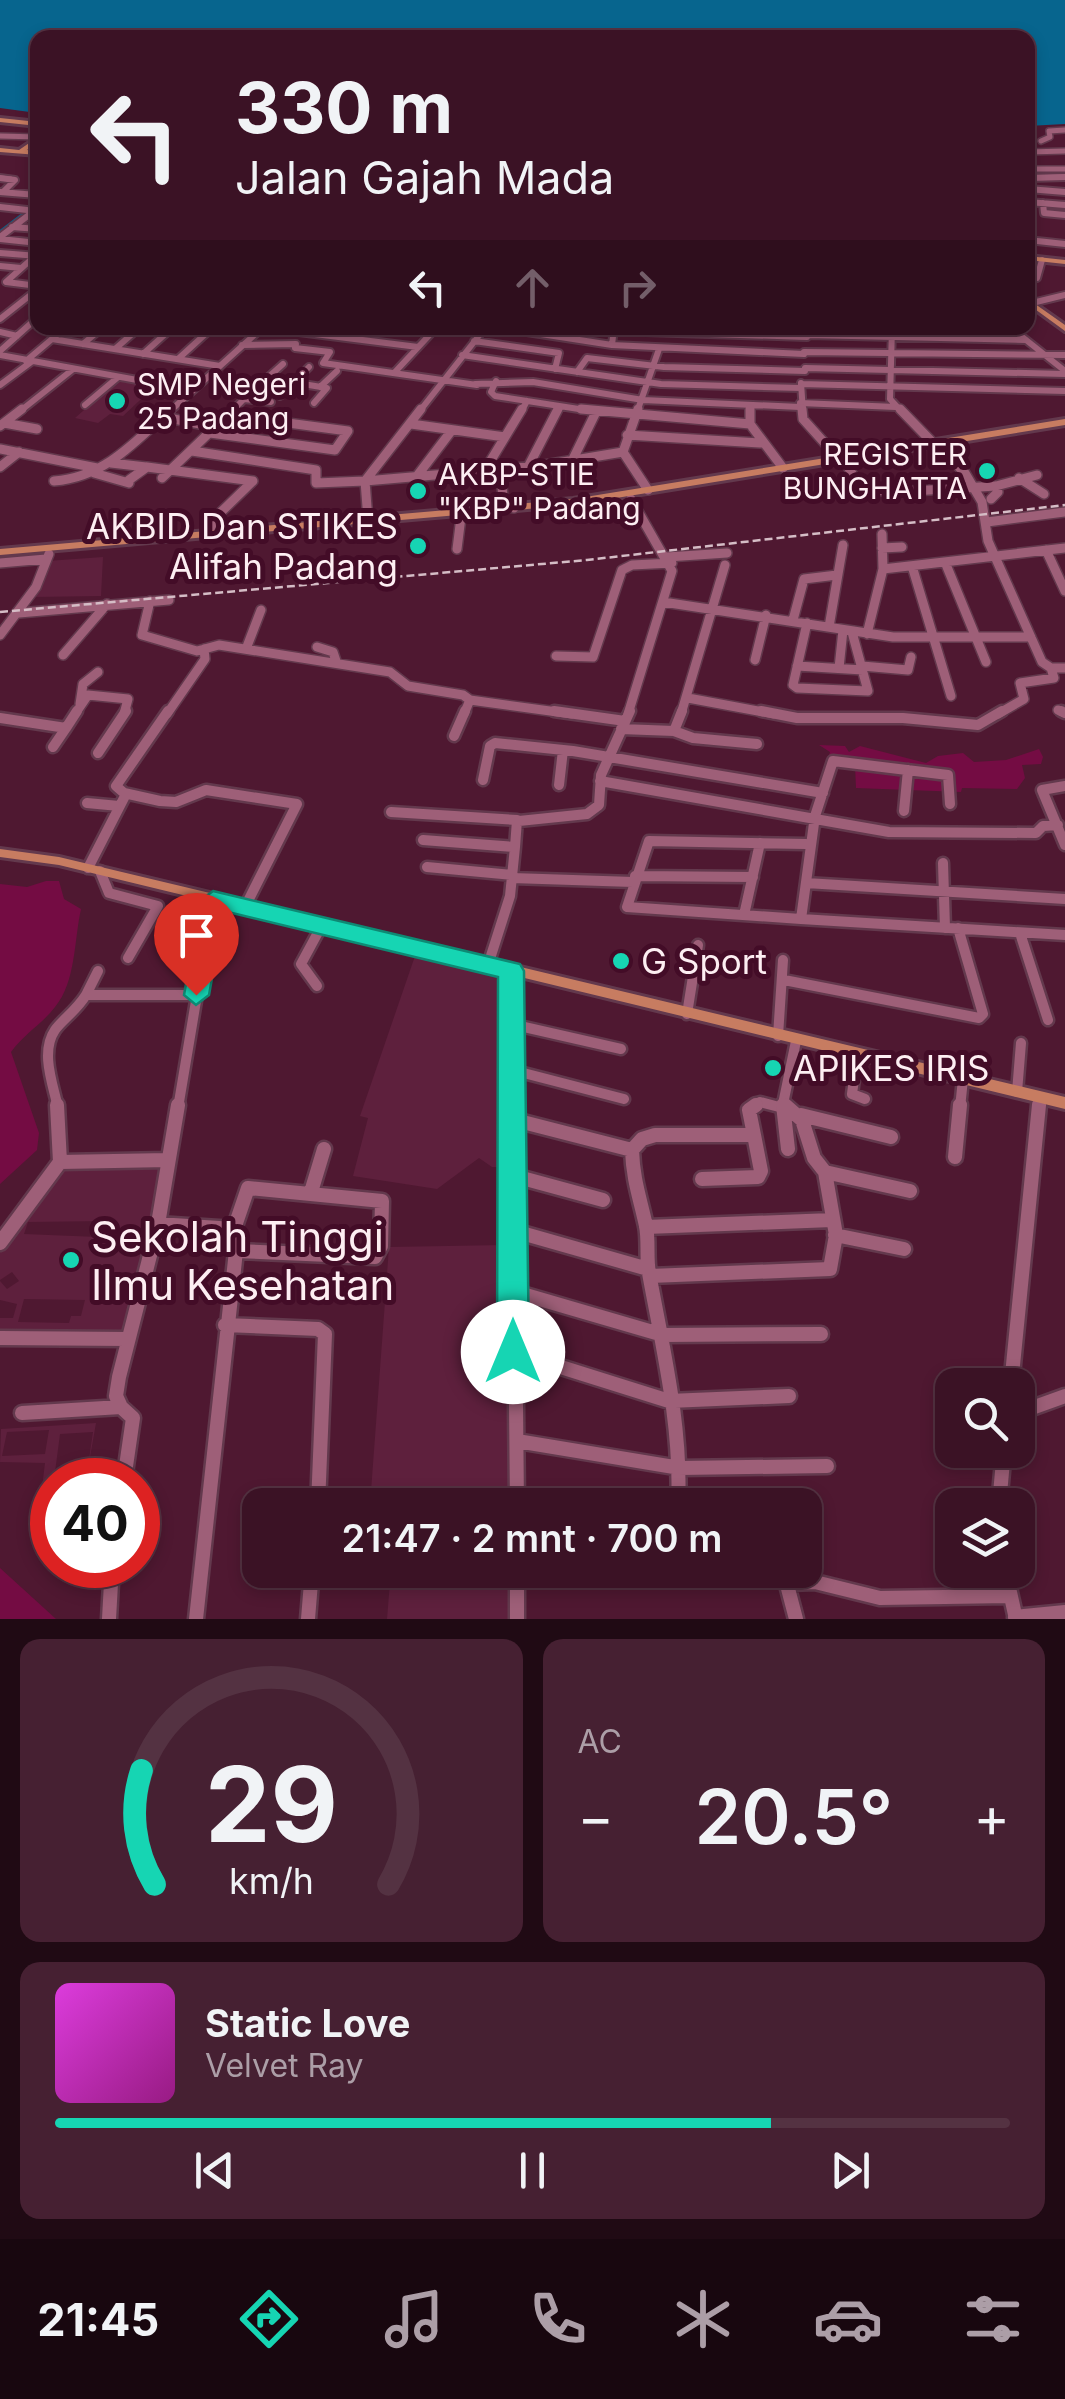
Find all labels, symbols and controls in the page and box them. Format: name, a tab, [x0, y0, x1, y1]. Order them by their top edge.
text: 330 m	[235, 65, 453, 150]
icon: left	[70, 70, 200, 200]
text: Jalan Gajah Mada	[235, 150, 614, 205]
icon: left	[400, 260, 455, 315]
icon: ahead	[505, 260, 560, 315]
icon: right	[610, 260, 665, 315]
place label: SMP Negeri 25 Padang	[137, 366, 306, 436]
marker: SMP Negeri 25 Padang	[106, 390, 128, 412]
place label: REGISTER BUNGHATTA	[783, 436, 967, 506]
place label: AKBP-STIE "KBP" Padang	[438, 456, 641, 526]
marker: REGISTER BUNGHATTA	[976, 460, 998, 482]
marker: AKBP-STIE "KBP" Padang	[407, 480, 429, 502]
place label: AKBID Dan STIKES Alifah Padang	[86, 505, 398, 587]
marker: AKBID Dan STIKES Alifah Padang	[407, 535, 429, 557]
pin	[154, 893, 239, 996]
icon: arrive	[169, 908, 224, 963]
place label: G Sport	[641, 940, 767, 982]
marker: G Sport	[610, 950, 632, 972]
place label: APIKES IRIS	[793, 1047, 990, 1089]
marker: APIKES IRIS	[762, 1057, 784, 1079]
place label: Sekolah Tinggi Ilmu Kesehatan	[91, 1211, 394, 1310]
marker: Sekolah Tinggi Ilmu Kesehatan	[60, 1249, 82, 1271]
position arrow	[461, 1300, 565, 1404]
map controls	[935, 1368, 1035, 1588]
button: search	[935, 1368, 1035, 1468]
speed limit sign: 40	[30, 1458, 160, 1588]
button: layers	[935, 1488, 1035, 1588]
text: 21:47 · 2 mnt · 700 m	[342, 1515, 722, 1561]
text: AC	[578, 1722, 622, 1761]
text: 29	[205, 1741, 338, 1867]
text: 20.5°	[694, 1771, 893, 1862]
text: −	[578, 1784, 614, 1850]
text: +	[974, 1784, 1010, 1850]
text: km/h	[229, 1859, 314, 1903]
text: Static Love	[205, 2000, 410, 2046]
text: Velvet Ray	[205, 2046, 363, 2085]
icon: previous	[187, 2143, 242, 2198]
icon: pause	[505, 2143, 560, 2198]
icon: next	[823, 2143, 878, 2198]
icon: directions	[234, 2284, 304, 2354]
icon: music	[379, 2284, 449, 2354]
icon: phone	[523, 2284, 593, 2354]
icon: climate	[668, 2284, 738, 2354]
icon: car	[813, 2284, 883, 2354]
icon: filters	[958, 2284, 1028, 2354]
text: 21:45	[37, 2292, 159, 2347]

